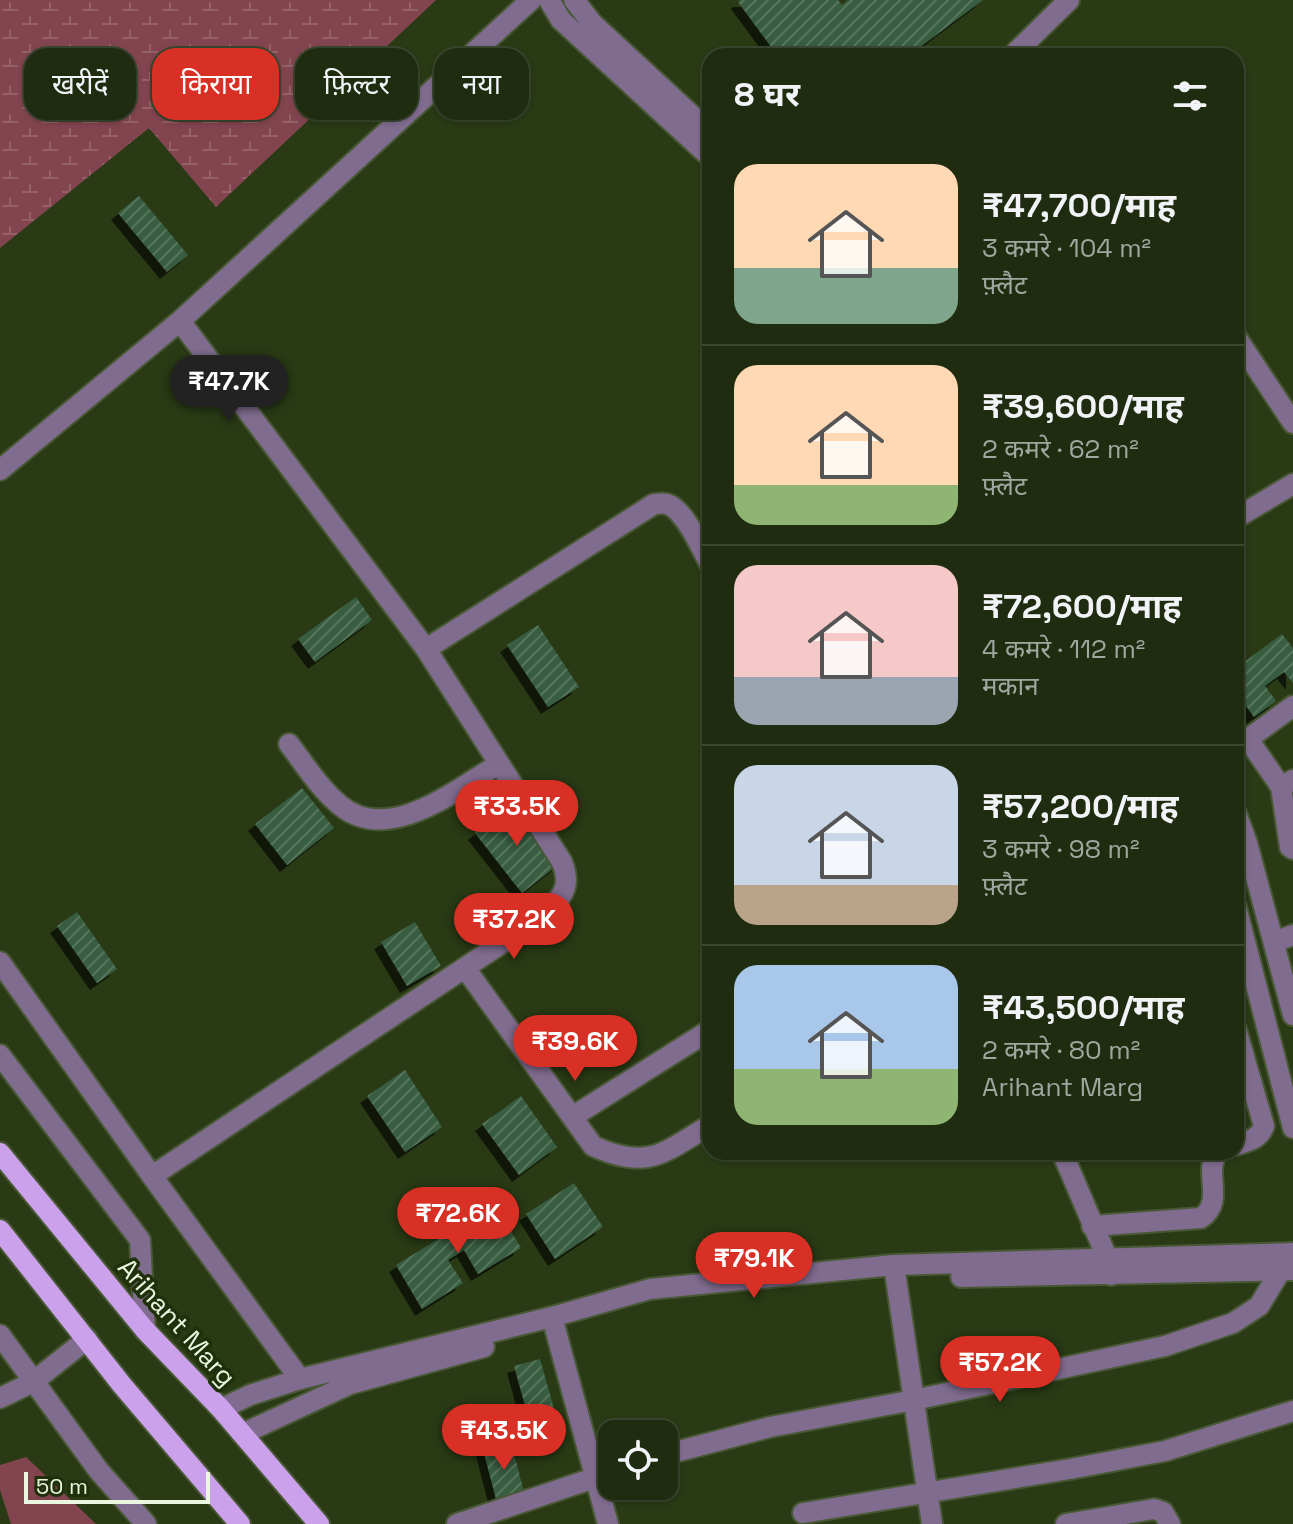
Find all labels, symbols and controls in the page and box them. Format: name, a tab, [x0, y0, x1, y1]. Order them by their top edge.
chip: खरीदें	[24, 48, 136, 120]
chip: किराया	[152, 48, 279, 120]
chip: फ़िल्टर	[295, 48, 418, 120]
chip: नया	[434, 48, 529, 120]
text: 8 घर	[734, 73, 800, 116]
icon: filters	[1168, 74, 1212, 118]
text: ₹47,700/माह	[982, 184, 1176, 227]
icon: home	[798, 196, 894, 292]
text: 3 कमरे · 104 m²	[982, 231, 1151, 265]
text: फ़्लैट	[982, 268, 1027, 302]
pin: ₹47.7K	[164, 355, 294, 423]
text: ₹47.7K	[188, 364, 270, 398]
text: ₹39,600/माह	[982, 385, 1184, 428]
icon: home	[798, 397, 894, 493]
text: 2 कमरे · 62 m²	[982, 432, 1139, 466]
text: फ़्लैट	[982, 469, 1027, 503]
text: ₹72,600/माह	[982, 585, 1181, 628]
icon: home	[798, 597, 894, 693]
text: 4 कमरे · 112 m²	[982, 632, 1145, 666]
text: मकान	[982, 669, 1039, 703]
pin: ₹33.5K	[452, 780, 582, 848]
text: ₹57,200/माह	[982, 785, 1179, 828]
text: ₹33.5K	[473, 789, 561, 823]
icon: home	[798, 797, 894, 893]
text: 3 कमरे · 98 m²	[982, 832, 1139, 866]
text: फ़्लैट	[982, 869, 1027, 903]
pin: ₹37.2K	[449, 893, 579, 961]
text: ₹37.2K	[472, 902, 556, 936]
text: ₹43,500/माह	[982, 986, 1185, 1029]
icon: home	[798, 997, 894, 1093]
pin: ₹39.6K	[510, 1015, 640, 1083]
text: ₹39.6K	[531, 1024, 619, 1058]
text: 2 कमरे · 80 m²	[982, 1033, 1140, 1067]
text: Arihant Marg	[982, 1070, 1143, 1104]
pin: ₹72.6K	[393, 1187, 523, 1255]
text: ₹72.6K	[415, 1196, 501, 1230]
pin: ₹79.1K	[689, 1232, 819, 1300]
text: ₹79.1K	[714, 1241, 794, 1275]
street label: Arihant Marg	[110, 1251, 244, 1393]
pin: ₹57.2K	[935, 1336, 1065, 1404]
text: ₹57.2K	[958, 1345, 1042, 1379]
pin: ₹43.5K	[439, 1404, 569, 1472]
text: ₹43.5K	[460, 1413, 548, 1447]
map controls	[598, 1420, 678, 1500]
button: locate	[598, 1420, 678, 1500]
scale bar	[24, 1468, 210, 1504]
text: 50 m	[36, 1472, 88, 1500]

